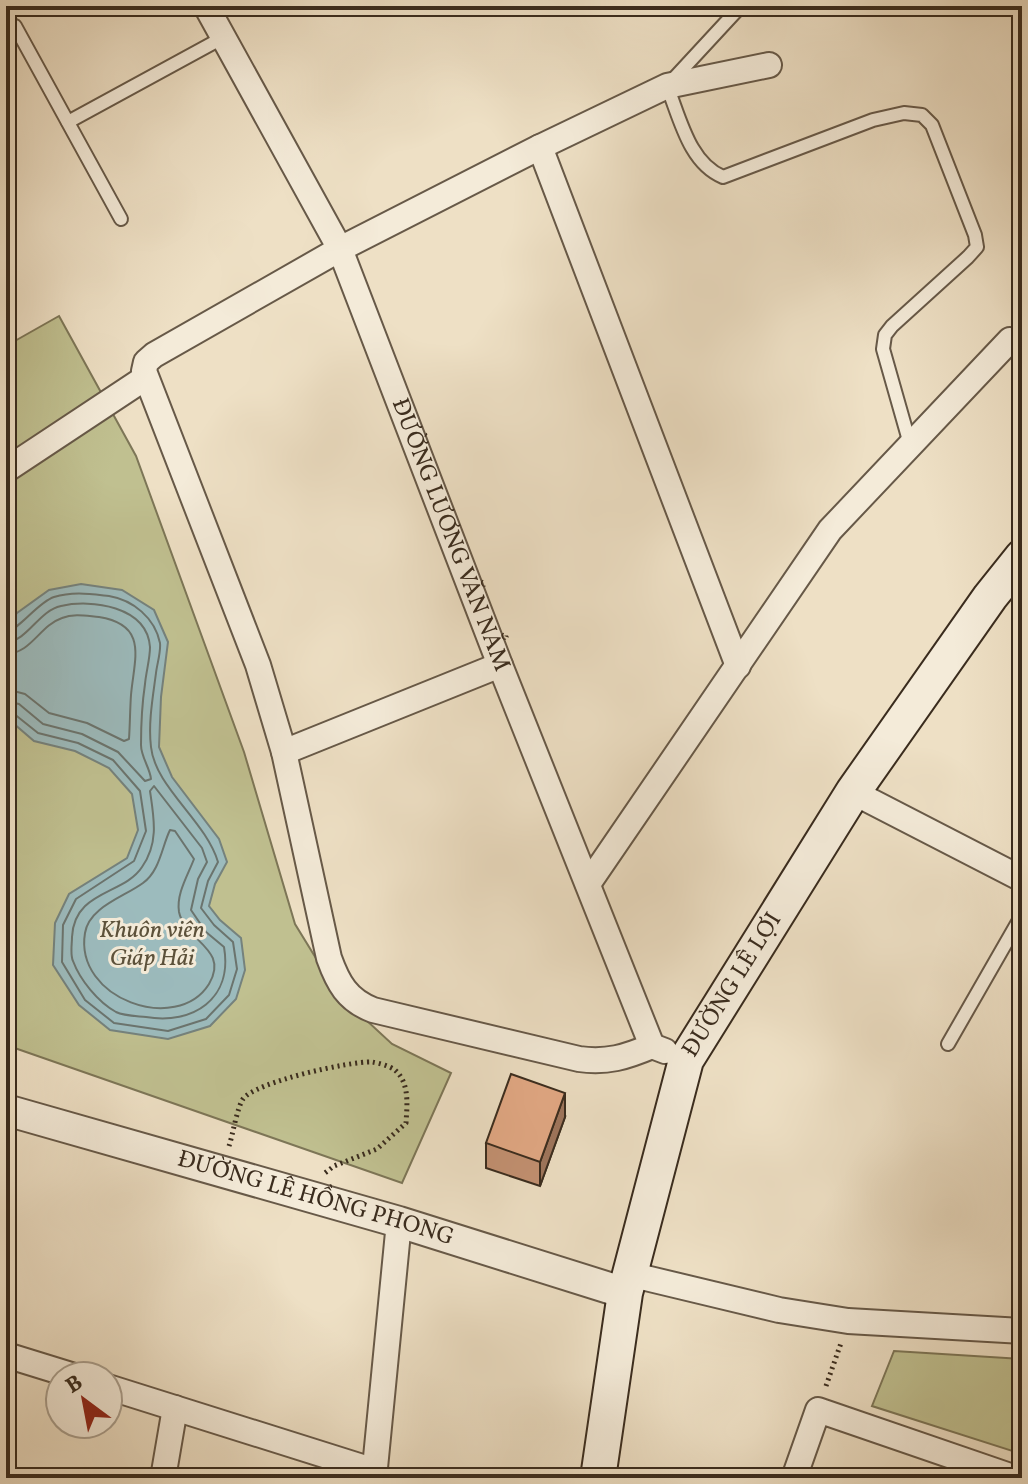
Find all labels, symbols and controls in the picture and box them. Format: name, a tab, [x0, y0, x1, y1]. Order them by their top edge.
street label: ĐƯỜNG LƯƠNG VĂN NẮM	[382, 393, 518, 677]
street label: ĐƯỜNG LÊ LỢI	[675, 906, 791, 1064]
park label: Khuôn viên Giáp Hải	[99, 914, 205, 976]
street label: ĐƯỜNG LÊ HỒNG PHONG	[173, 1143, 458, 1255]
north arrow	[44, 1360, 124, 1440]
text: B	[60, 1368, 89, 1402]

